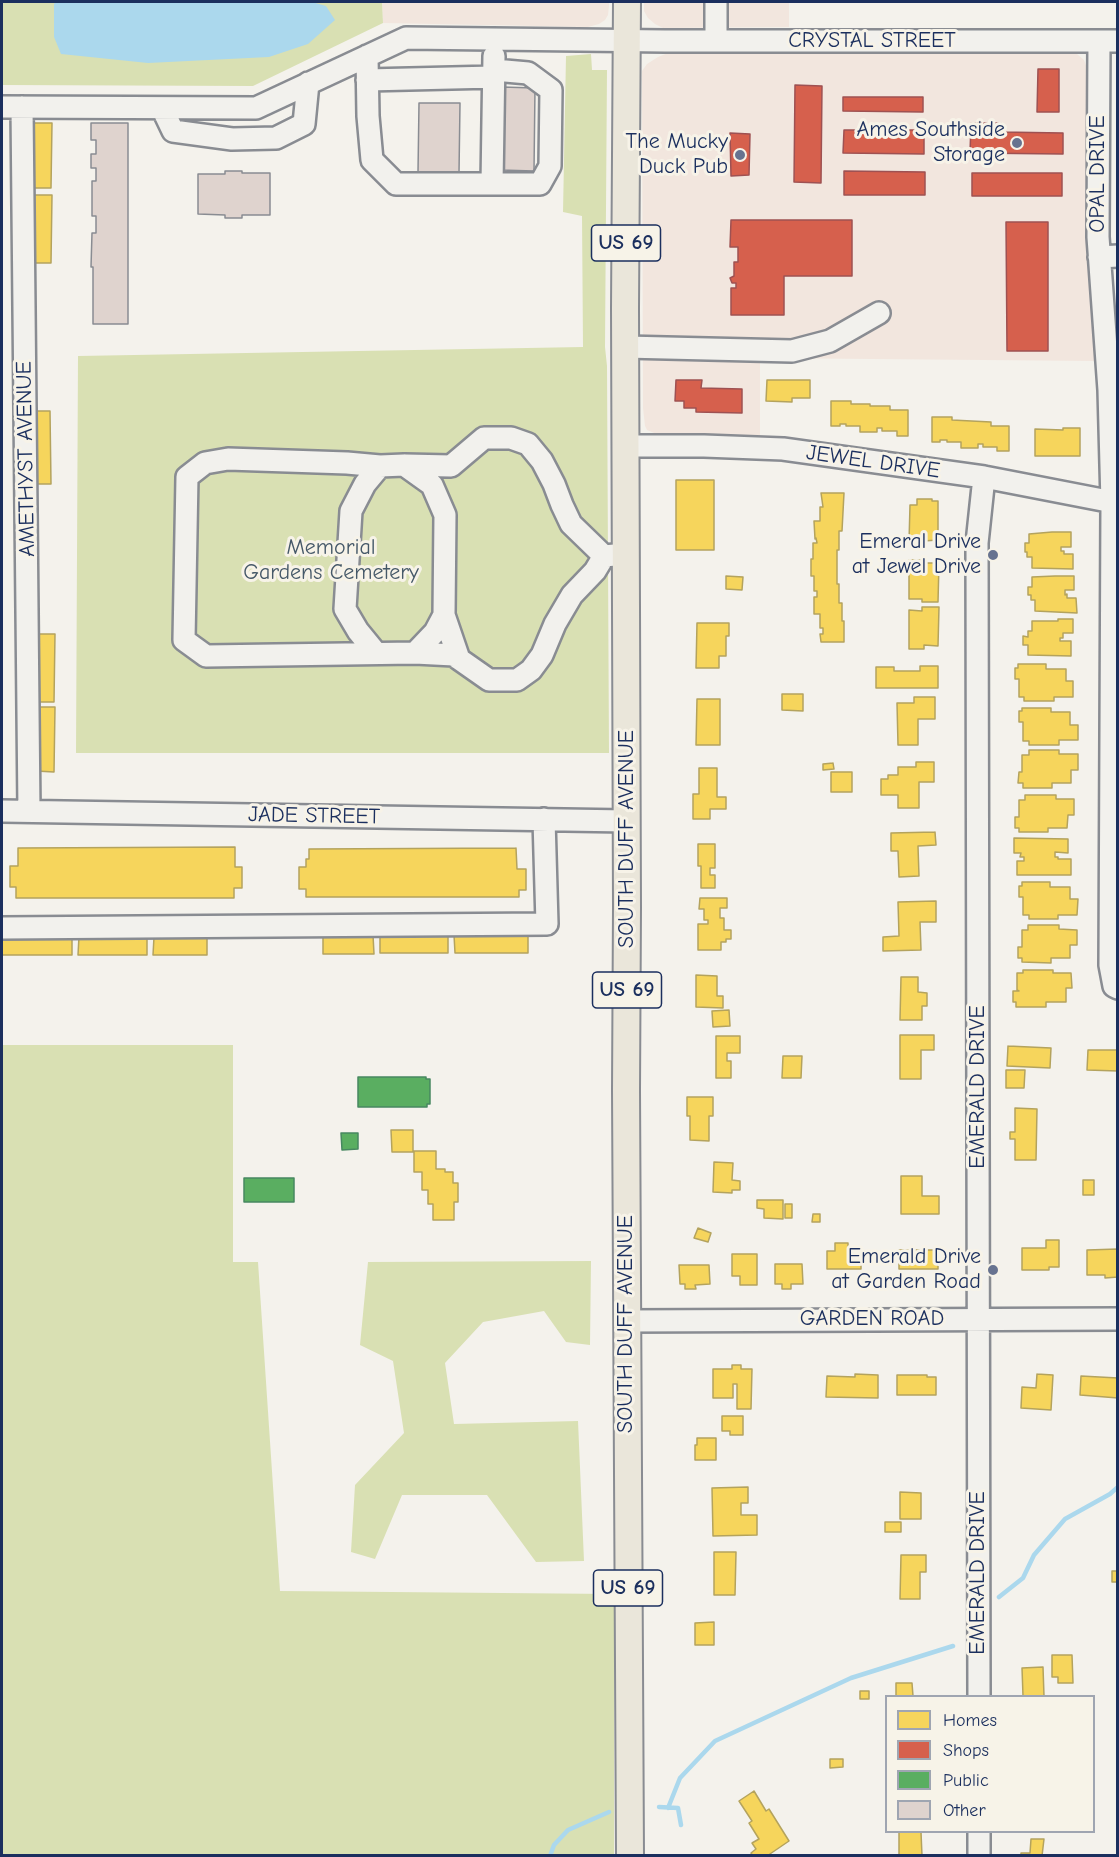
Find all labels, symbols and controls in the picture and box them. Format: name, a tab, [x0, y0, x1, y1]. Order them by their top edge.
street label: CRYSTAL STREET	[788, 28, 956, 54]
street label: OPAL DRIVE	[1085, 115, 1111, 233]
place label: Ames Southside Storage	[857, 117, 1005, 168]
place label: The Mucky Duck Pub	[626, 129, 728, 180]
marker: Ames Southside Storage	[1010, 136, 1024, 150]
marker: The Mucky Duck Pub	[733, 148, 747, 162]
road number: US 69	[592, 225, 660, 261]
street label: AMETHYST AVENUE	[11, 361, 41, 557]
street label: JEWEL DRIVE	[804, 440, 942, 484]
place label: Emeral Drive at Jewel Drive	[852, 529, 981, 580]
park label: Memorial Gardens Cemetery	[243, 535, 419, 586]
marker: Emeral Drive at Jewel Drive	[986, 548, 1000, 562]
street label: SOUTH DUFF AVENUE	[614, 730, 640, 948]
street label: JADE STREET	[248, 802, 380, 830]
road number: US 69	[592, 972, 662, 1008]
street label: EMERALD DRIVE	[965, 1005, 991, 1169]
street label: SOUTH DUFF AVENUE	[613, 1215, 639, 1433]
place label: Emerald Drive at Garden Road	[831, 1244, 981, 1296]
marker: Emerald Drive at Garden Road	[986, 1263, 1000, 1277]
street label: GARDEN ROAD	[800, 1306, 944, 1332]
street label: EMERALD DRIVE	[965, 1491, 991, 1655]
road number: US 69	[594, 1570, 662, 1606]
legend	[885, 1695, 1095, 1833]
text: Homes	[943, 1710, 997, 1731]
text: Shops	[943, 1740, 989, 1761]
text: Public	[943, 1770, 989, 1791]
text: Other	[943, 1800, 986, 1821]

